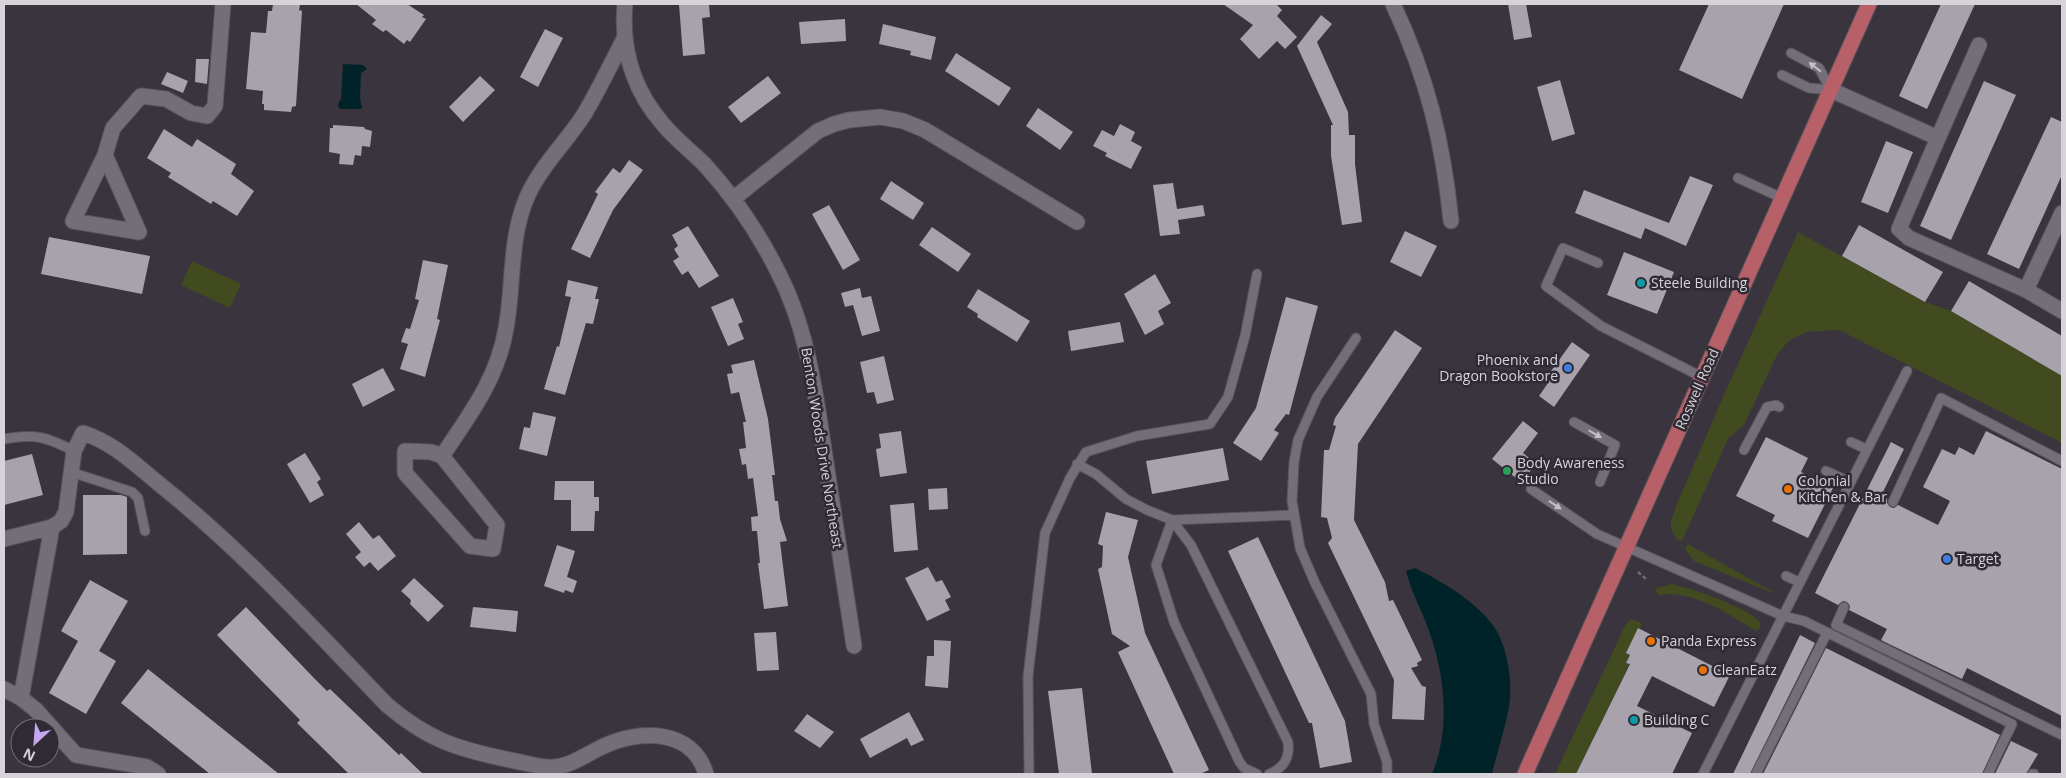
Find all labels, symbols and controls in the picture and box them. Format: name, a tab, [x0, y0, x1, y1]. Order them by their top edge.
one-way arrow	[1808, 62, 1821, 73]
place label: Steele Building	[1651, 273, 1748, 292]
marker: Steele Building	[1635, 277, 1647, 289]
street label: Roswell Road	[1670, 345, 1723, 432]
street label: Benton Woods Drive Northeast	[797, 346, 848, 550]
place label: Phoenix and Dragon Bookstore	[1439, 350, 1558, 385]
marker: Phoenix and Dragon Bookstore	[1562, 362, 1574, 374]
one-way arrow	[1588, 429, 1601, 438]
place label: Body Awareness Studio	[1517, 453, 1625, 488]
marker: Body Awareness Studio	[1501, 465, 1513, 477]
place label: Colonial Kitchen & Bar	[1798, 471, 1887, 506]
marker: Colonial Kitchen & Bar	[1782, 483, 1794, 495]
one-way arrow	[1548, 500, 1561, 510]
place label: Target	[1957, 549, 1999, 568]
marker: Target	[1941, 553, 1953, 565]
place label: Panda Express	[1661, 631, 1757, 650]
marker: Panda Express	[1645, 635, 1657, 647]
place label: CleanEatz	[1713, 660, 1777, 679]
marker: CleanEatz	[1697, 664, 1709, 676]
place label: Building C	[1644, 710, 1710, 729]
marker: Building C	[1628, 714, 1640, 726]
north arrow	[10, 718, 60, 768]
text: N	[20, 744, 38, 766]

